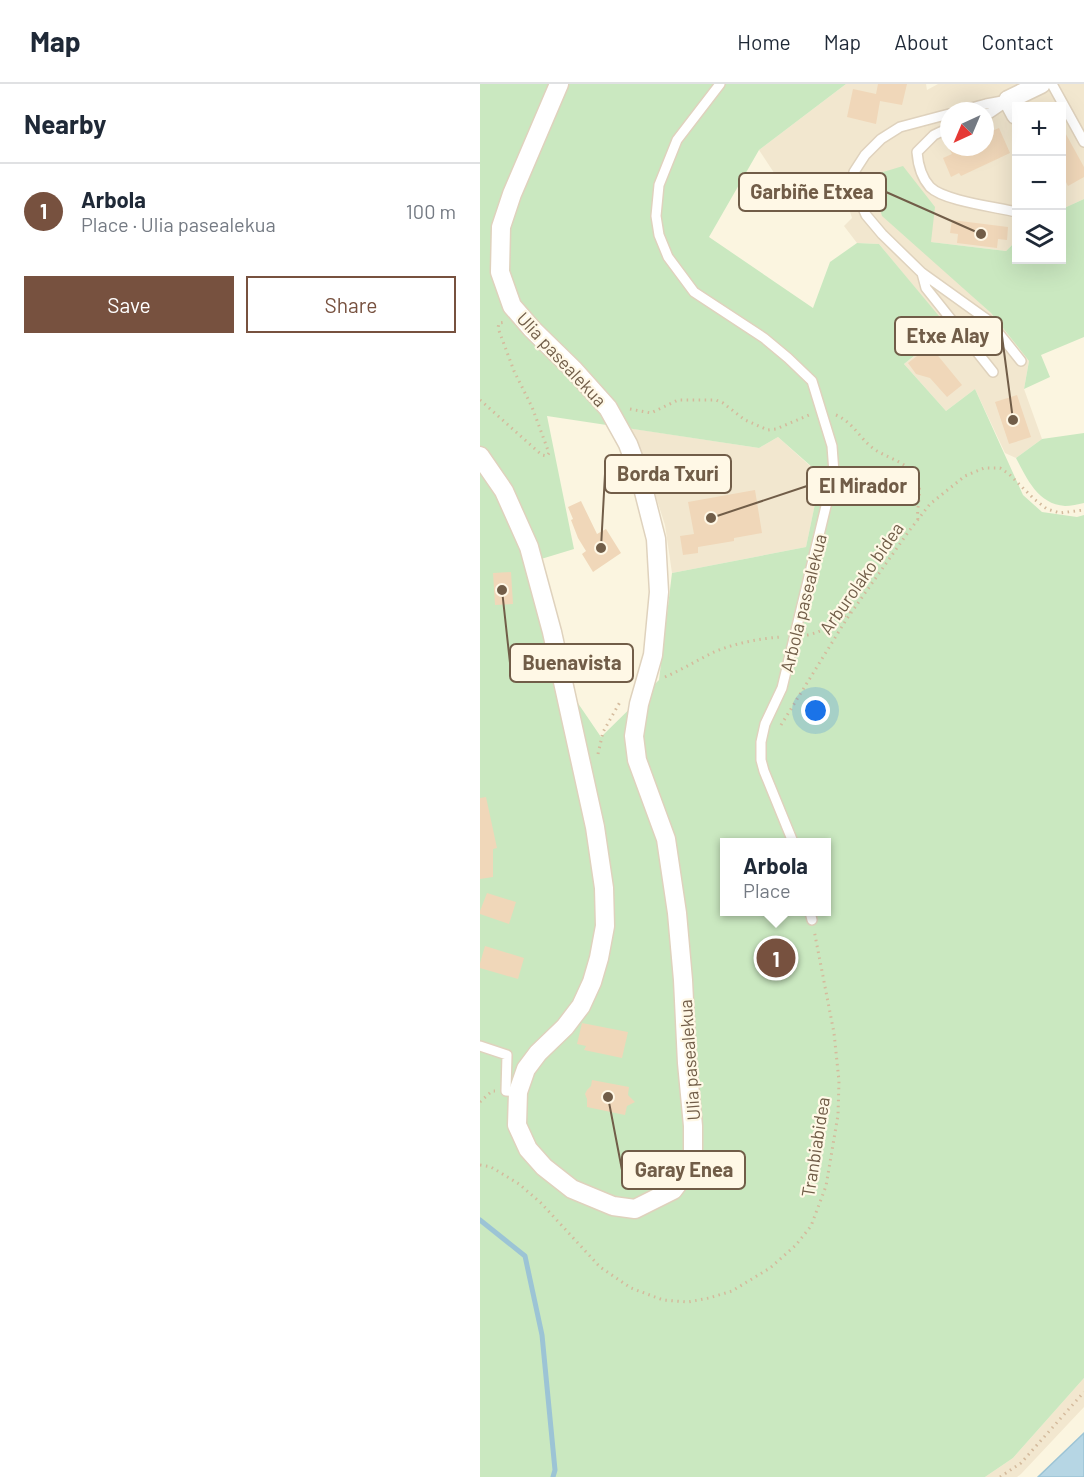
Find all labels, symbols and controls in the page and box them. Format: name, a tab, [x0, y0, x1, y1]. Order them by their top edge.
text: Map	[30, 24, 81, 58]
text: Home	[737, 29, 791, 54]
text: Map	[824, 29, 861, 54]
text: About	[894, 29, 949, 54]
text: Contact	[982, 29, 1054, 54]
north arrow	[940, 102, 994, 156]
map controls	[1012, 102, 1066, 264]
button: +	[1012, 102, 1066, 156]
text: Nearby	[24, 108, 106, 139]
button: −	[1012, 156, 1066, 210]
callout: Garbiñe Etxea	[739, 173, 886, 211]
text: Garbiñe Etxea	[750, 179, 874, 203]
text: Arbola	[81, 186, 146, 212]
text: 1	[40, 199, 47, 223]
text: 100 m	[406, 199, 456, 223]
button: layers	[1012, 210, 1066, 264]
text: Place · Ulia pasealekua	[81, 212, 276, 236]
button: Save	[24, 276, 234, 333]
button: Share	[246, 276, 456, 333]
street label: Ulia pasealekua	[513, 307, 611, 411]
callout: Etxe Alay	[895, 317, 1002, 355]
text: Etxe Alay	[907, 323, 989, 347]
callout: Borda Txuri	[605, 455, 731, 493]
text: Borda Txuri	[617, 461, 719, 485]
callout: El Mirador	[807, 467, 919, 505]
text: El Mirador	[819, 473, 907, 497]
street label: Arburolako bidea	[814, 518, 908, 638]
street label: Arbola pasealekua	[775, 531, 831, 675]
callout: Buenavista	[510, 644, 633, 682]
text: Buenavista	[523, 650, 622, 674]
your location	[801, 696, 830, 725]
popup	[720, 838, 831, 916]
text: Arbola	[743, 852, 808, 878]
text: Place	[743, 878, 791, 902]
pin: 1	[756, 936, 796, 980]
street label: Ulia pasealekua	[674, 999, 704, 1121]
street label: Tranbiabidea	[796, 1095, 834, 1199]
callout: Garay Enea	[622, 1151, 745, 1189]
text: Garay Enea	[635, 1157, 733, 1181]

